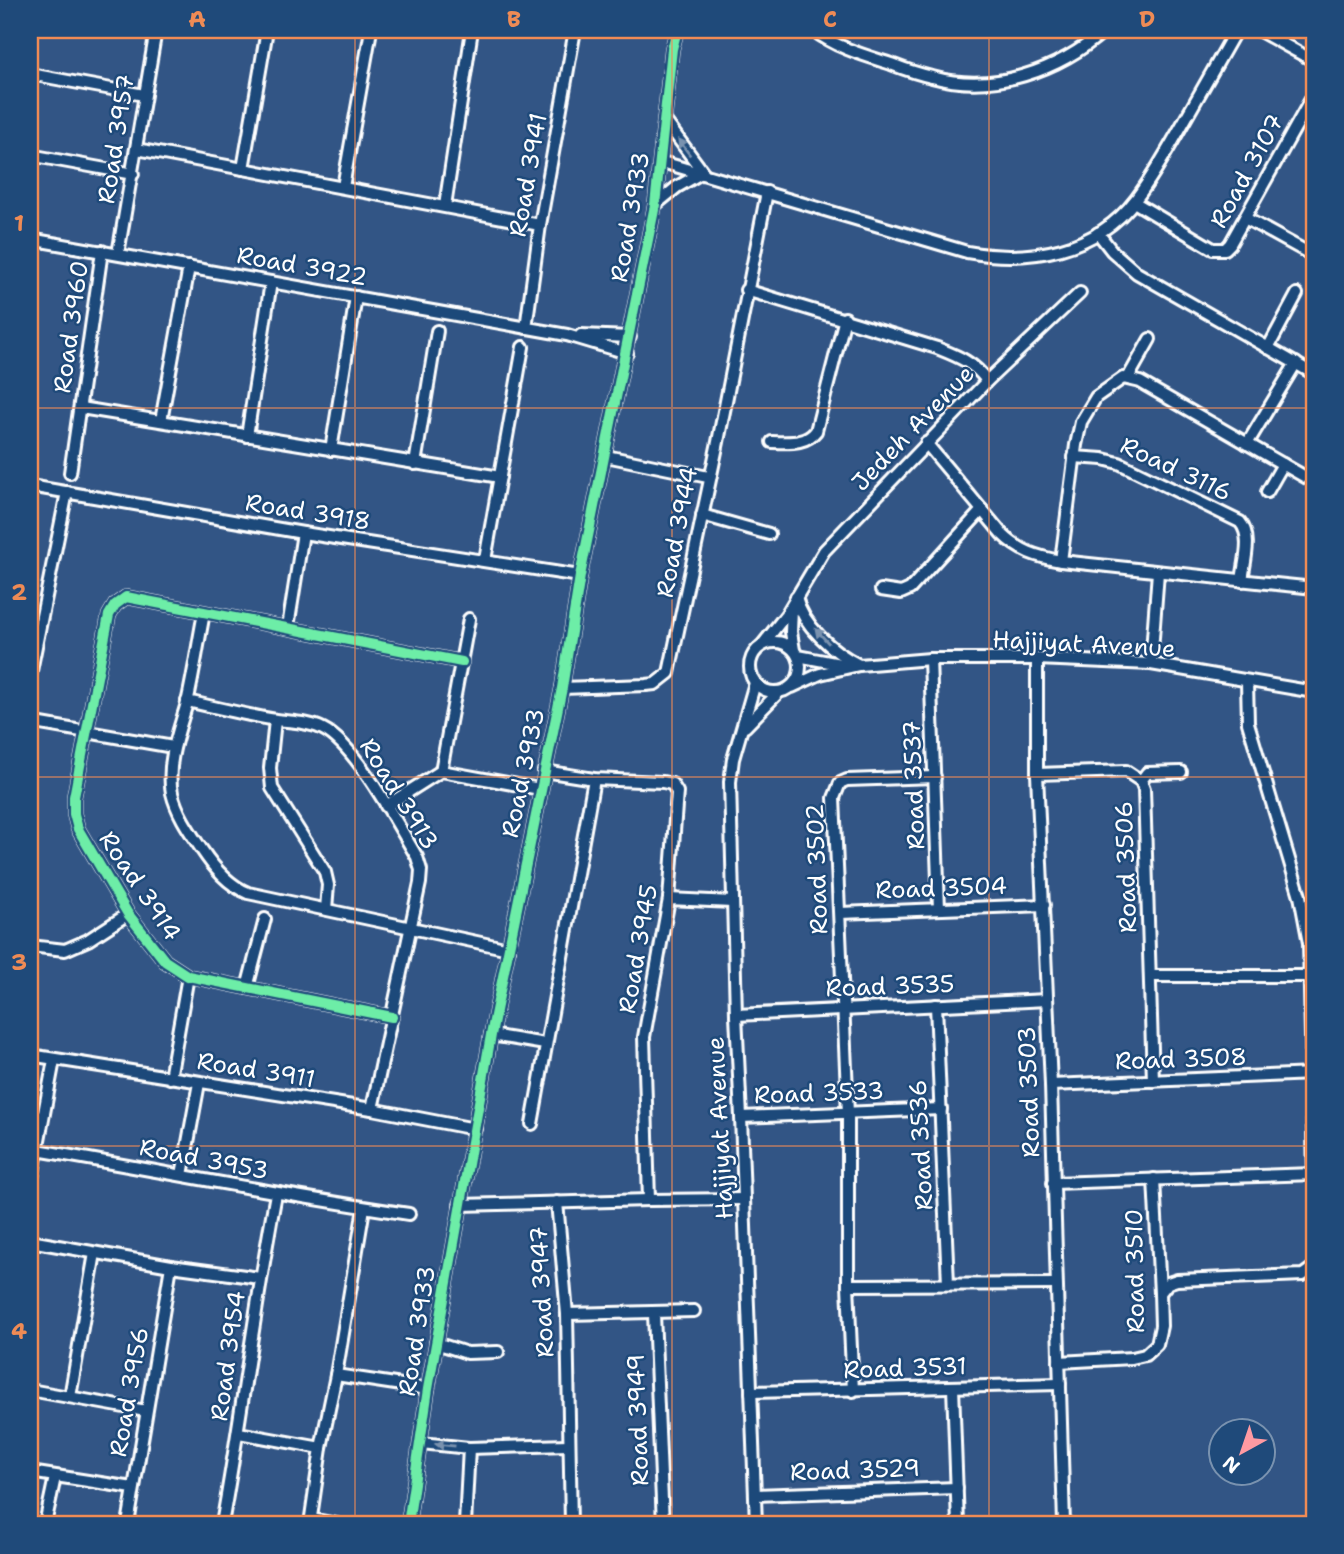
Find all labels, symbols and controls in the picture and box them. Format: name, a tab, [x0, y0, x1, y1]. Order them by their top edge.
text: A	[188, 4, 206, 34]
text: B	[507, 4, 521, 34]
text: C	[823, 4, 837, 34]
text: D	[1139, 4, 1155, 34]
street label: Road 3957	[90, 72, 142, 206]
street label: Road 3107	[1203, 108, 1291, 234]
street label: Road 3941	[501, 110, 555, 240]
one-way arrow	[677, 138, 691, 156]
street label: Road 3933	[603, 149, 657, 285]
text: 1	[14, 208, 24, 238]
street label: Road 3922	[234, 239, 370, 293]
street label: Road 3960	[46, 259, 96, 395]
street label: Jedeh Avenue	[845, 358, 981, 498]
street label: Road 3116	[1115, 429, 1237, 509]
street label: Road 3944	[649, 464, 705, 600]
street label: Road 3918	[243, 486, 373, 538]
text: 2	[11, 577, 27, 607]
street label: Hajjiyat Avenue	[992, 623, 1176, 665]
one-way arrow	[814, 628, 830, 645]
street label: Road 3933	[494, 705, 552, 841]
street label: Road 3537	[896, 720, 932, 850]
street label: Road 3913	[352, 732, 446, 856]
street label: Road 3506	[1108, 800, 1144, 934]
street label: Road 3502	[799, 803, 835, 935]
street label: Road 3914	[92, 825, 188, 947]
street label: Road 3504	[875, 870, 1007, 906]
street label: Road 3945	[611, 882, 665, 1016]
text: 3	[11, 947, 27, 977]
street label: Road 3535	[825, 968, 955, 1004]
street label: Road 3503	[1011, 1026, 1047, 1158]
street label: Hajjiyat Avenue	[699, 1036, 741, 1220]
street label: Road 3508	[1114, 1041, 1248, 1077]
street label: Road 3911	[195, 1045, 317, 1095]
street label: Road 3533	[753, 1075, 885, 1111]
street label: Road 3536	[902, 1079, 940, 1211]
street label: Road 3953	[137, 1131, 271, 1187]
street label: Road 3510	[1118, 1209, 1152, 1333]
street label: Road 3947	[523, 1225, 561, 1359]
street label: Road 3933	[391, 1263, 443, 1399]
street label: Road 3954	[203, 1289, 253, 1423]
text: 4	[11, 1316, 27, 1346]
street label: Road 3956	[102, 1324, 156, 1460]
street label: Road 3531	[843, 1350, 967, 1386]
street label: Road 3949	[620, 1353, 656, 1487]
north arrow	[1208, 1418, 1278, 1488]
one-way arrow	[434, 1440, 456, 1451]
text: N	[1218, 1450, 1245, 1479]
street label: Road 3529	[789, 1452, 921, 1488]

